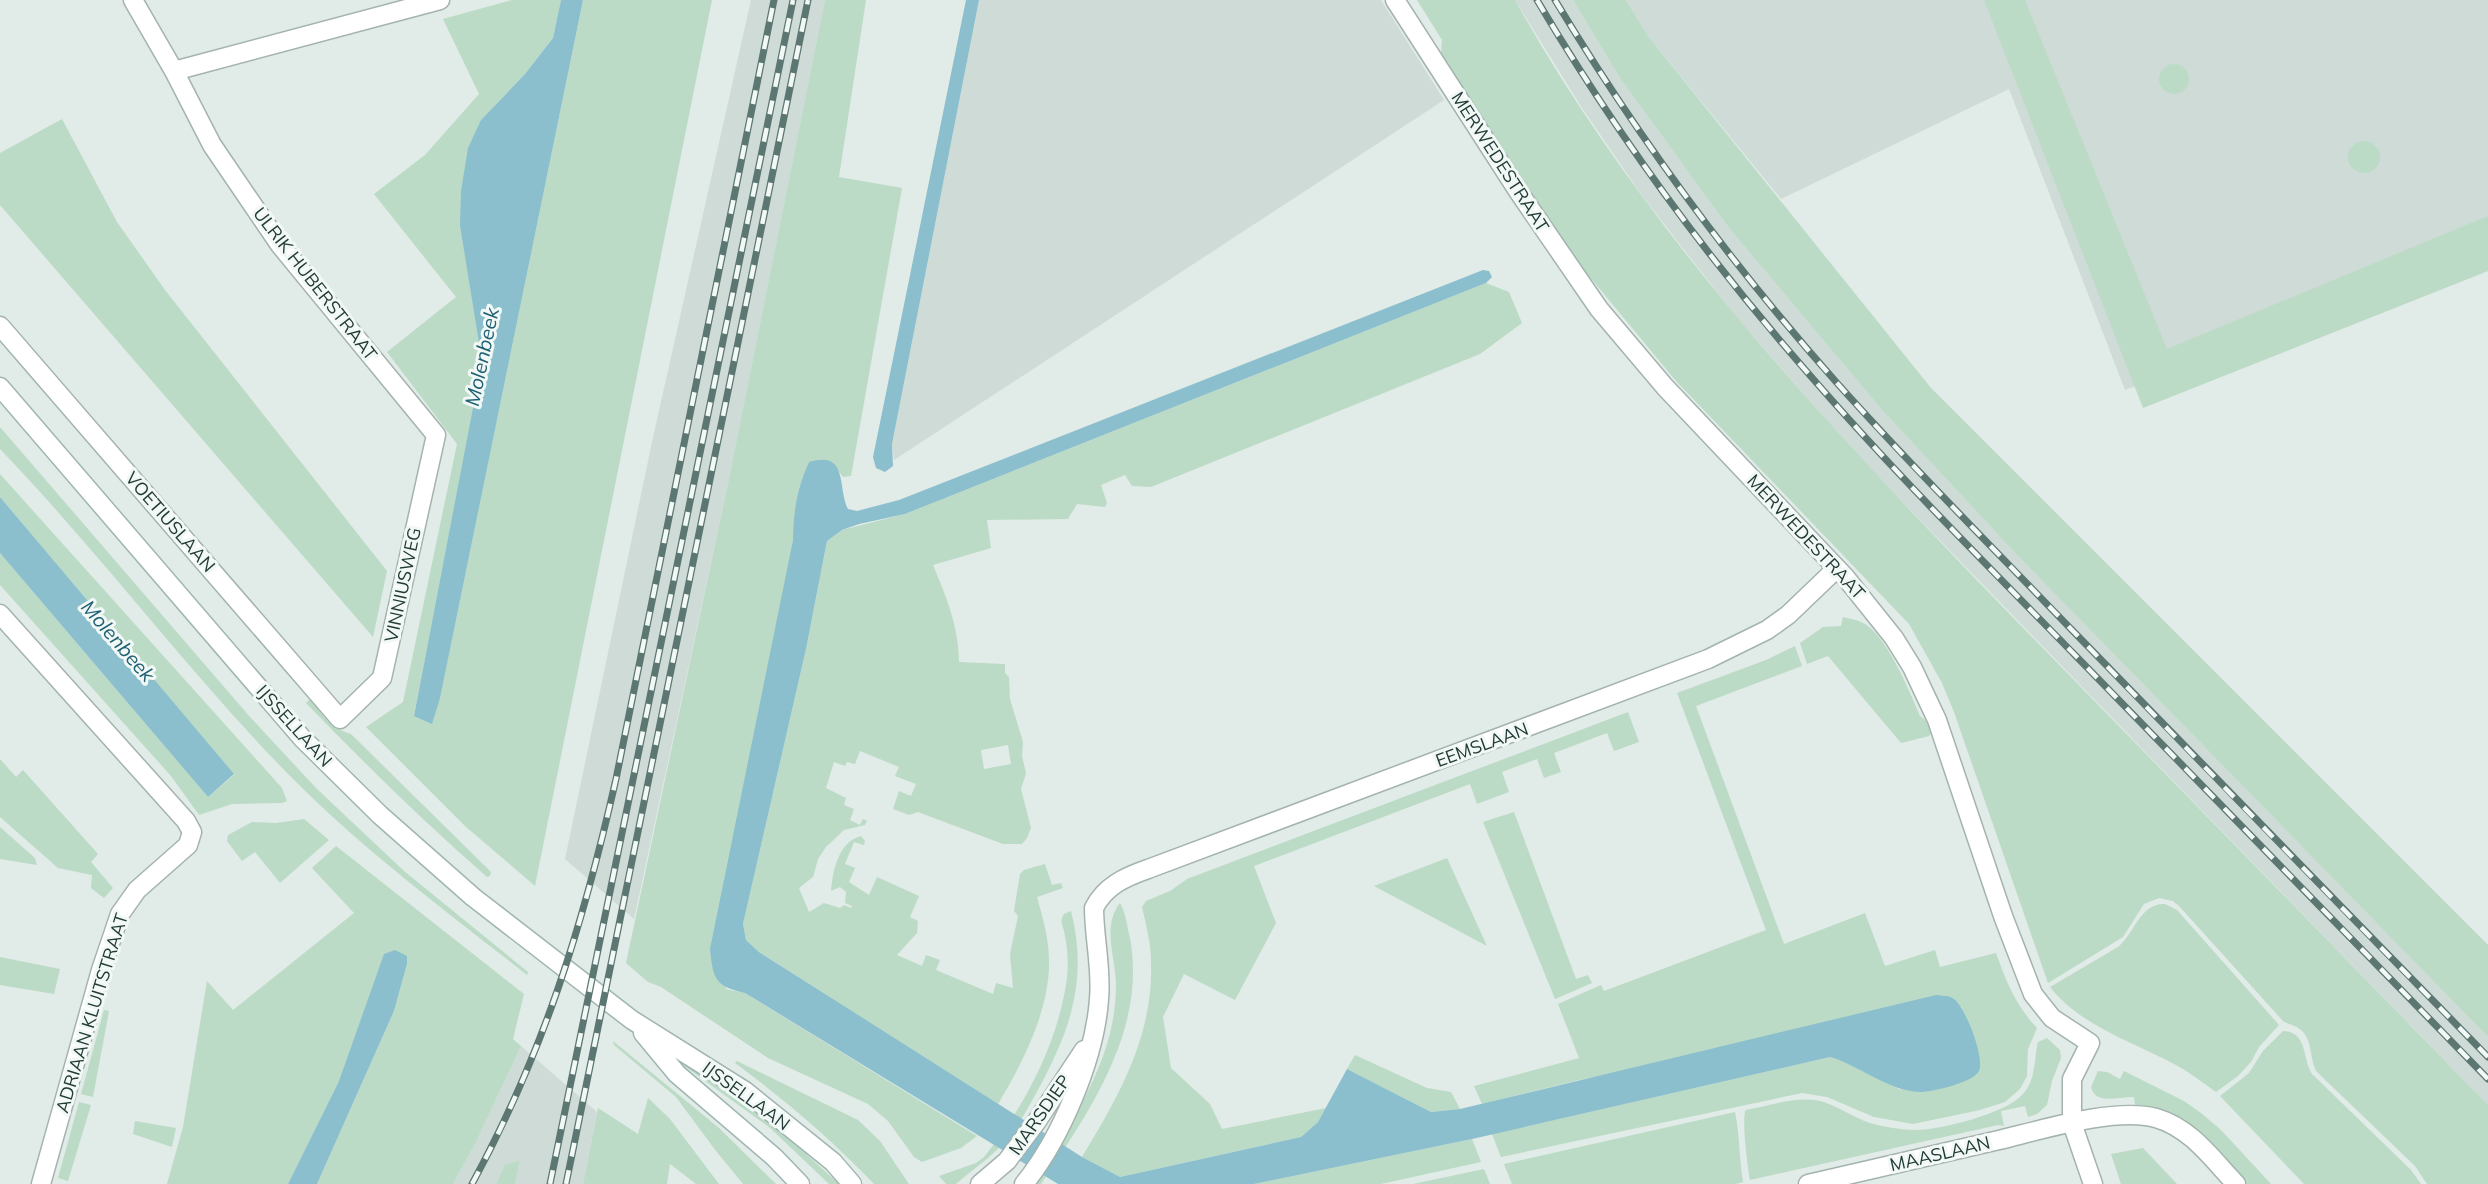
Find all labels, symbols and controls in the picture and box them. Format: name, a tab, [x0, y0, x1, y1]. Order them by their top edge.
street label: MERWEDESTRAAT	[1446, 87, 1554, 236]
street label: ULRIK HUBERSTRAAT	[248, 202, 383, 365]
water label: Molenbeek	[459, 305, 504, 408]
street label: VOETIUSLAAN	[120, 467, 220, 577]
street label: MERWEDESTRAAT	[1742, 469, 1870, 604]
street label: VINNIUSWEG	[379, 525, 426, 644]
water label: Molenbeek	[76, 595, 161, 687]
street label: IJSSELLAAN	[251, 680, 337, 772]
street label: EEMSLAAN	[1432, 717, 1531, 772]
street label: ADRIAAN KLUITSTRAAT	[50, 910, 133, 1115]
street label: IJSSELLAAN	[698, 1056, 795, 1135]
street label: MARSDIEP	[1004, 1070, 1076, 1159]
street label: MAASLAAN	[1887, 1131, 1992, 1176]

